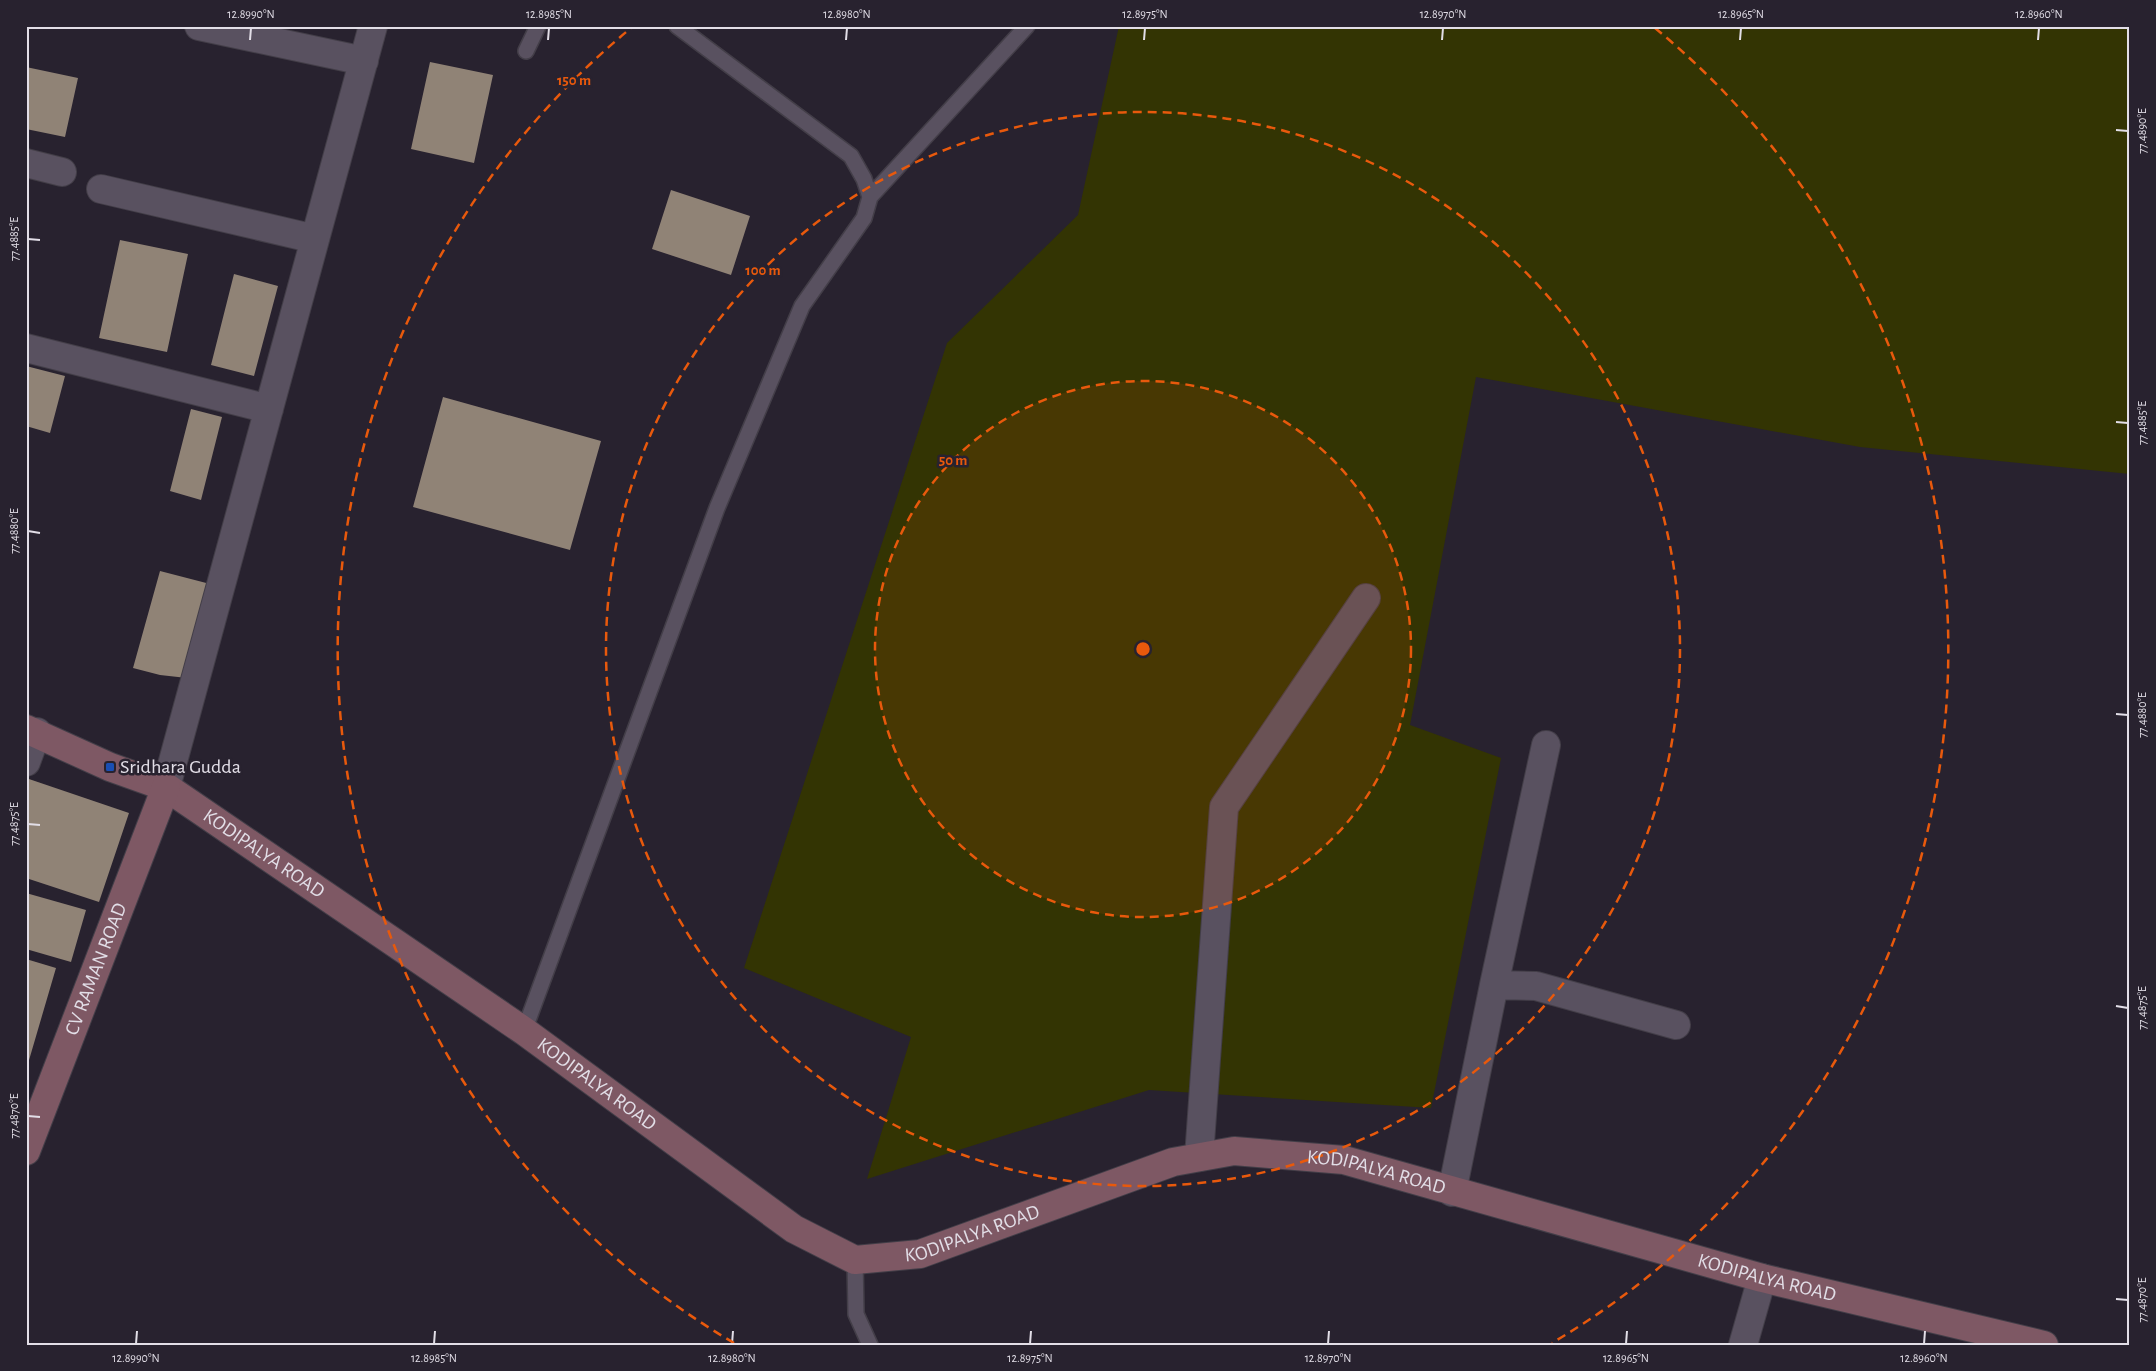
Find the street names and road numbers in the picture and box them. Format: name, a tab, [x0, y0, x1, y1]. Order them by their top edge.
street label: KODIPALYA ROAD	[199, 805, 328, 902]
street label: CV RAMAN ROAD	[62, 900, 130, 1038]
street label: KODIPALYA ROAD	[533, 1034, 660, 1134]
street label: KODIPALYA ROAD	[1306, 1147, 1448, 1198]
street label: KODIPALYA ROAD	[904, 1201, 1042, 1265]
street label: KODIPALYA ROAD	[1695, 1250, 1838, 1305]

